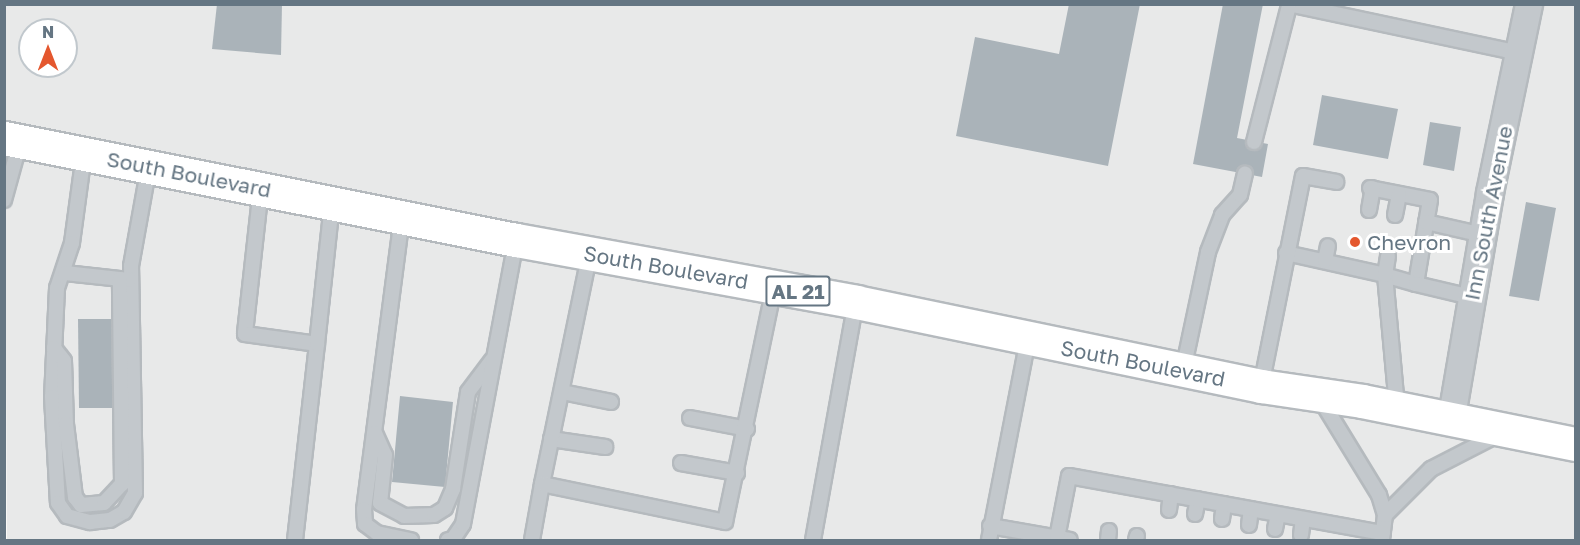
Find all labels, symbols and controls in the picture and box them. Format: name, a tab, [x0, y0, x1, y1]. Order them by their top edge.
north arrow	[18, 18, 78, 78]
text: N	[42, 22, 54, 42]
street label: Inn South Avenue	[1459, 124, 1517, 302]
street label: South Boulevard	[105, 146, 273, 202]
place label: Chevron	[1367, 229, 1451, 255]
marker: Chevron	[1348, 235, 1362, 249]
street label: South Boulevard	[582, 240, 750, 294]
road number: AL 21	[765, 274, 831, 308]
street label: South Boulevard	[1059, 335, 1227, 391]

